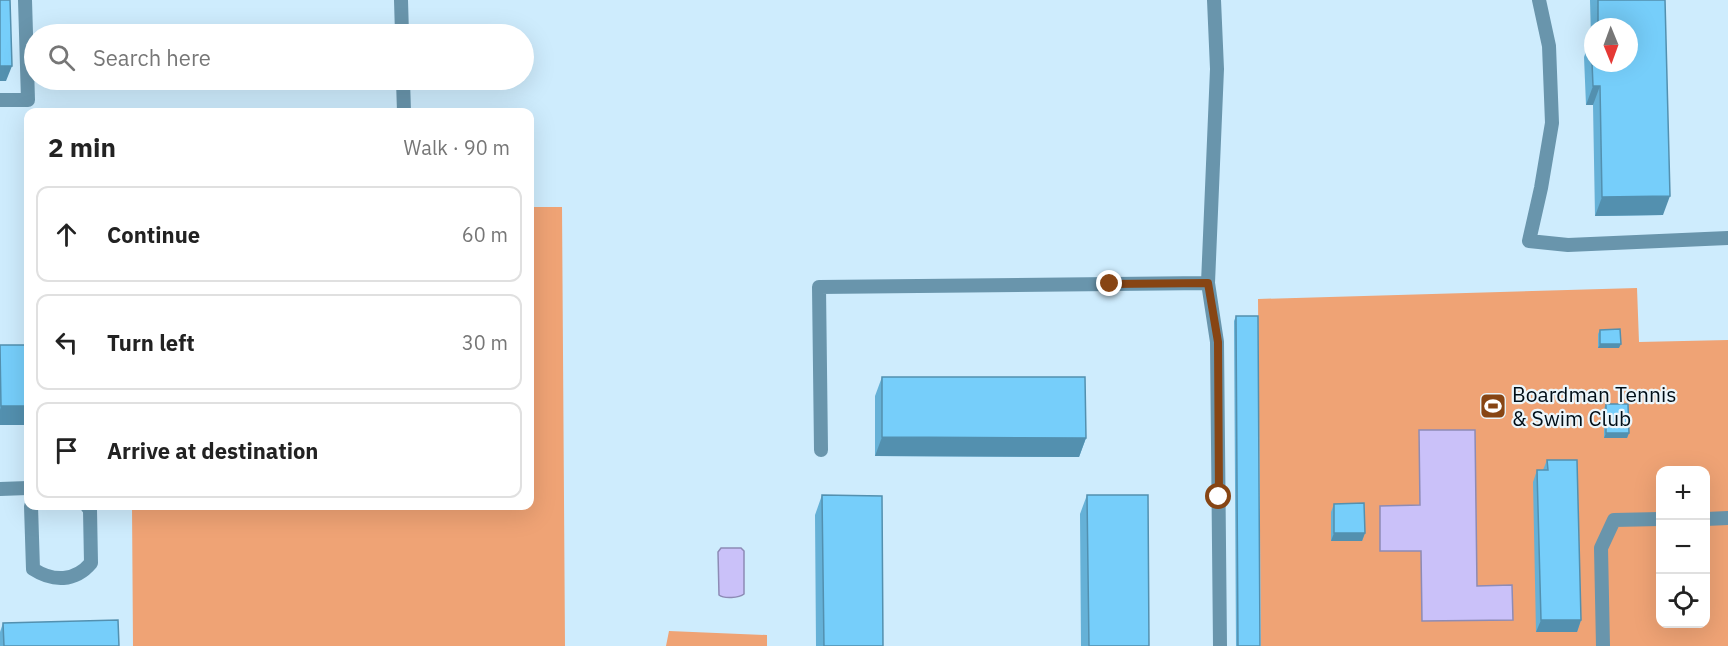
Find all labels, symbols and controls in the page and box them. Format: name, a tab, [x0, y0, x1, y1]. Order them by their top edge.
north arrow	[1584, 18, 1638, 72]
search box	[24, 24, 534, 90]
icon: search	[45, 41, 78, 74]
text: Search here	[93, 43, 211, 72]
text: 2 min	[48, 130, 116, 164]
text: Walk · 90 m	[404, 134, 510, 161]
icon: ahead	[50, 218, 83, 251]
text: Continue	[107, 220, 200, 249]
text: 60 m	[462, 221, 508, 248]
route end	[1096, 270, 1122, 296]
icon: left	[50, 326, 83, 359]
text: Turn left	[107, 328, 195, 357]
text: 30 m	[462, 329, 508, 356]
place label: Boardman Tennis & Swim Club	[1512, 380, 1676, 432]
sports icon: Boardman Tennis & Swim Club	[1478, 391, 1508, 421]
icon: arrive	[50, 434, 83, 467]
text: Arrive at destination	[107, 436, 318, 465]
map controls	[1656, 466, 1710, 628]
button: +	[1656, 466, 1710, 520]
route start	[1205, 483, 1231, 509]
button: −	[1656, 520, 1710, 574]
button: locate	[1656, 574, 1710, 628]

